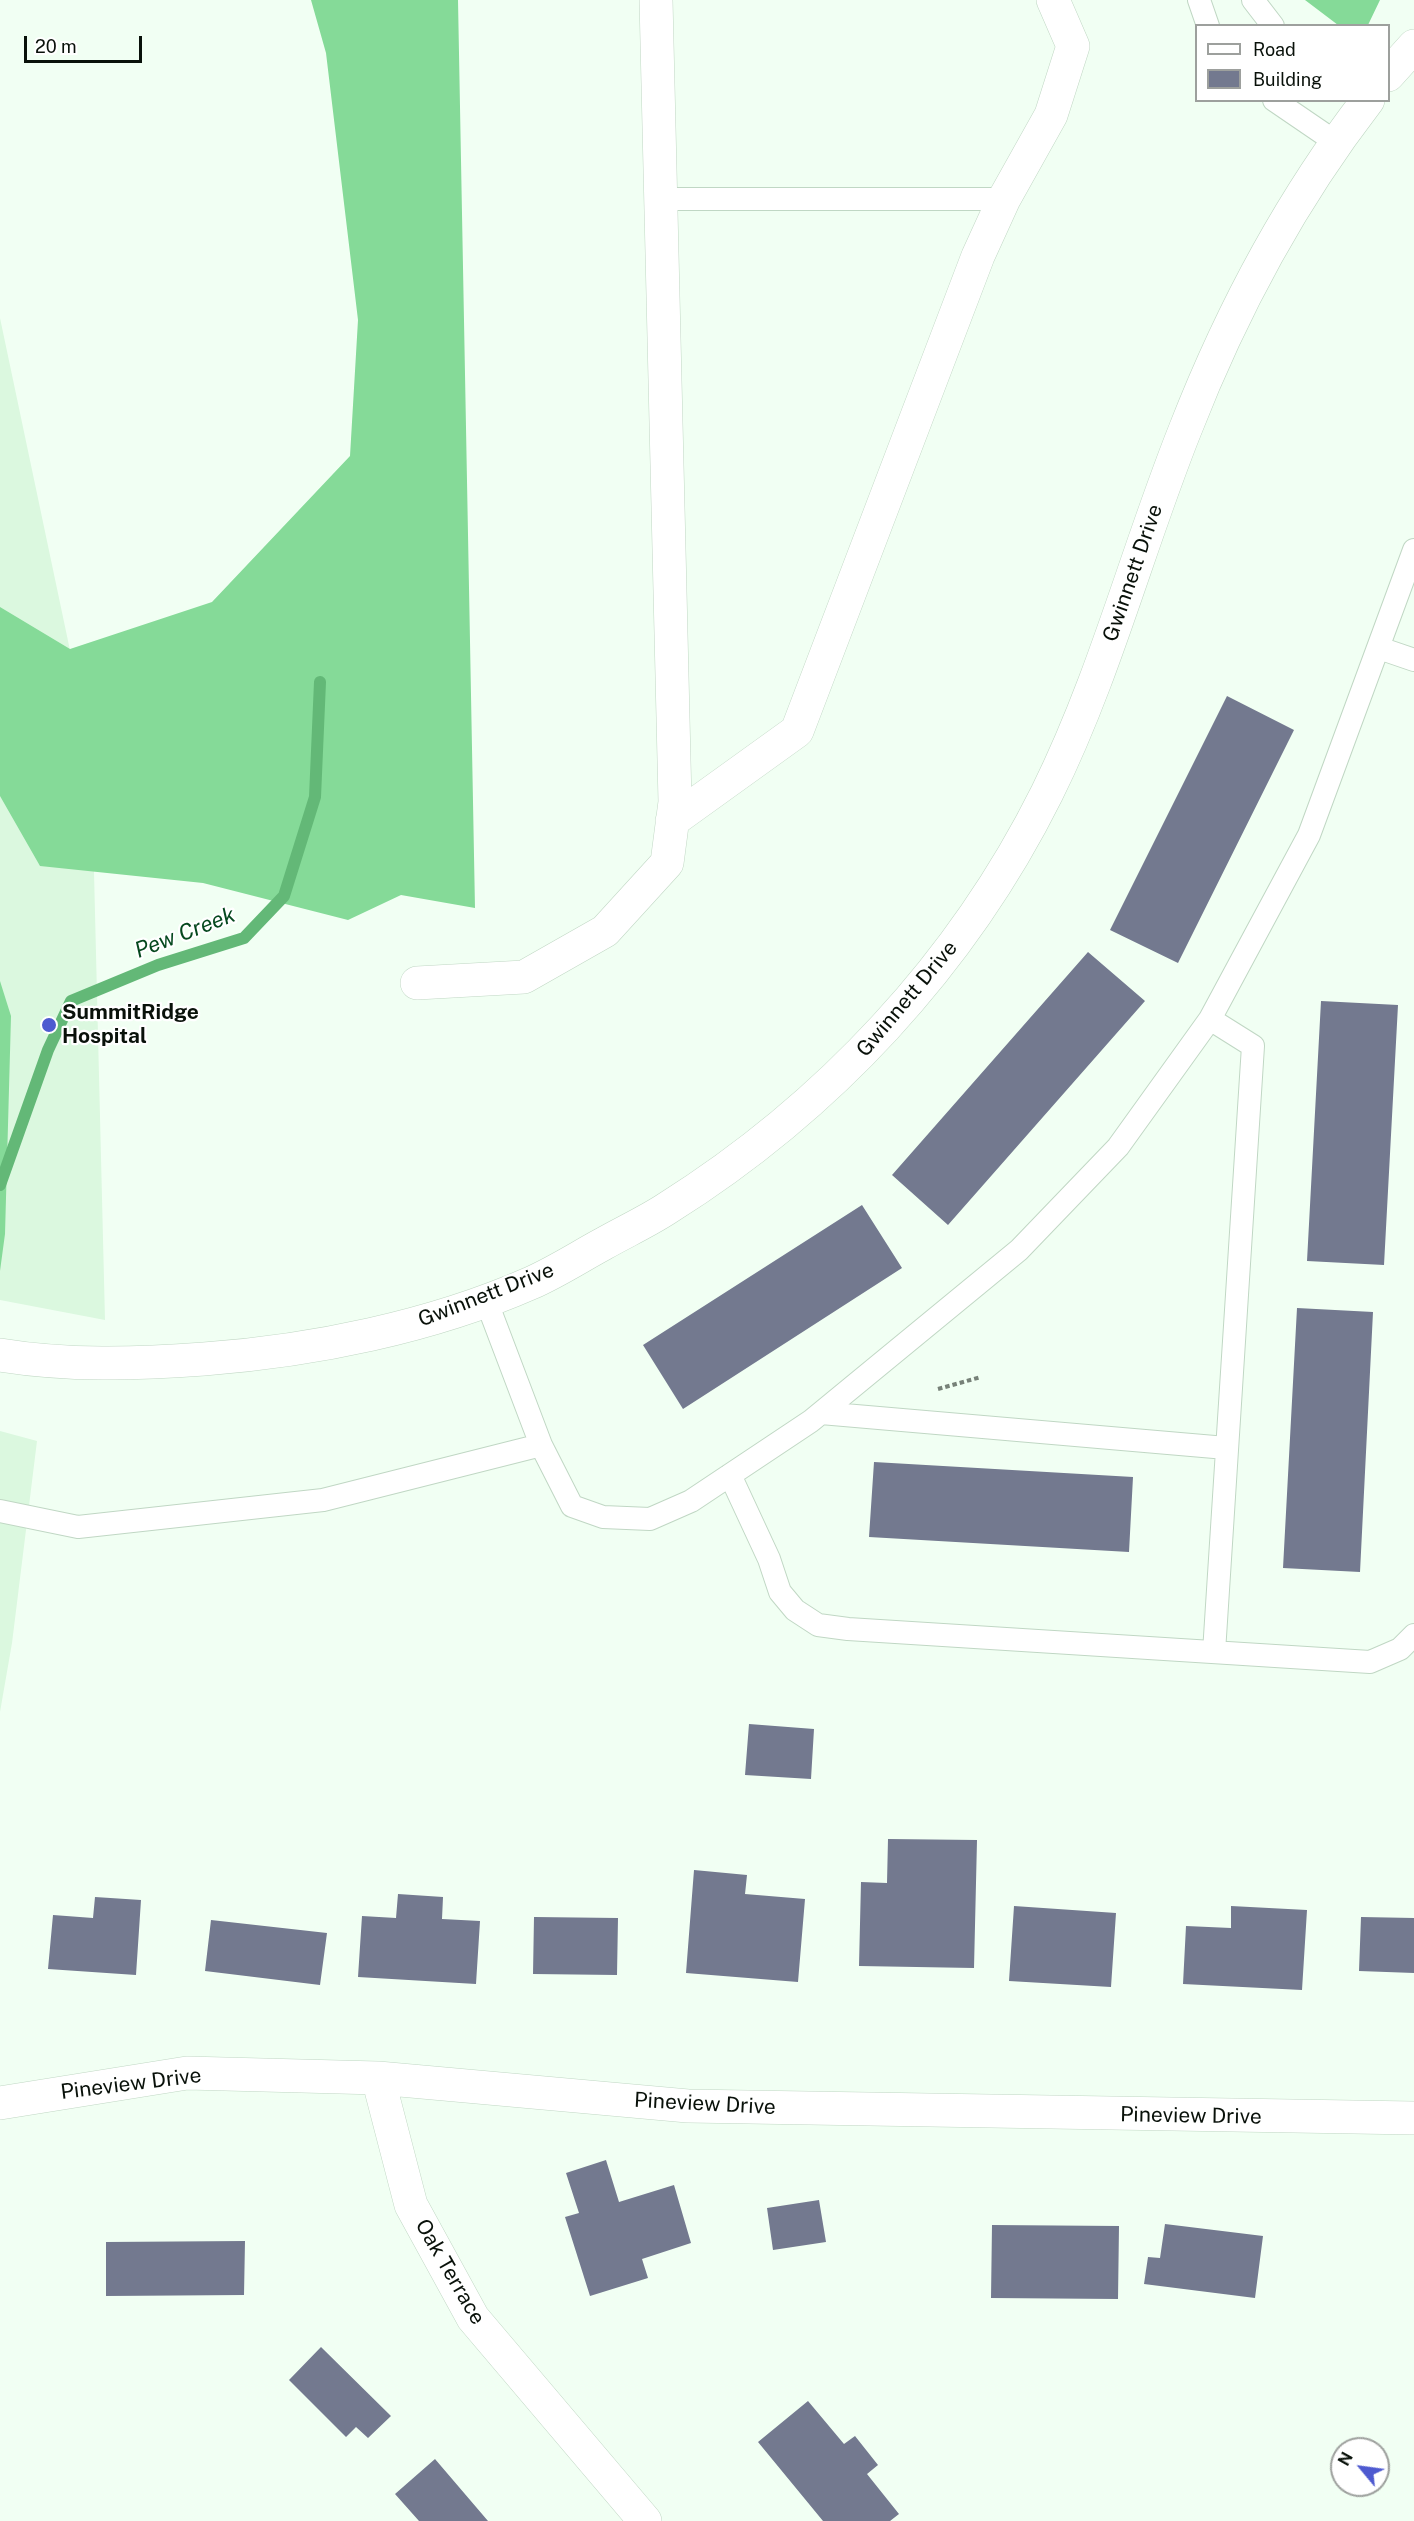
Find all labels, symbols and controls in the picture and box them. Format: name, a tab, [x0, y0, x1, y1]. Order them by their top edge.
scale bar	[27, 24, 146, 62]
legend	[1195, 24, 1390, 102]
text: 20 m	[35, 36, 77, 57]
text: Road	[1253, 39, 1296, 60]
text: Building	[1253, 69, 1322, 90]
street label: Gwinnett Drive	[1098, 501, 1168, 645]
water label: Pew Creek	[131, 902, 239, 964]
street label: Gwinnett Drive	[851, 936, 963, 1062]
place label: SummitRidge Hospital	[62, 1000, 199, 1050]
marker: SummitRidge Hospital	[40, 1016, 58, 1034]
street label: Gwinnett Drive	[415, 1258, 557, 1332]
street label: Pineview Drive	[59, 2063, 203, 2105]
street label: Pineview Drive	[634, 2088, 776, 2120]
street label: Pineview Drive	[1120, 2102, 1262, 2130]
street label: Oak Terrace	[410, 2215, 490, 2329]
north arrow	[1330, 2437, 1390, 2497]
text: N	[1334, 2449, 1357, 2469]

